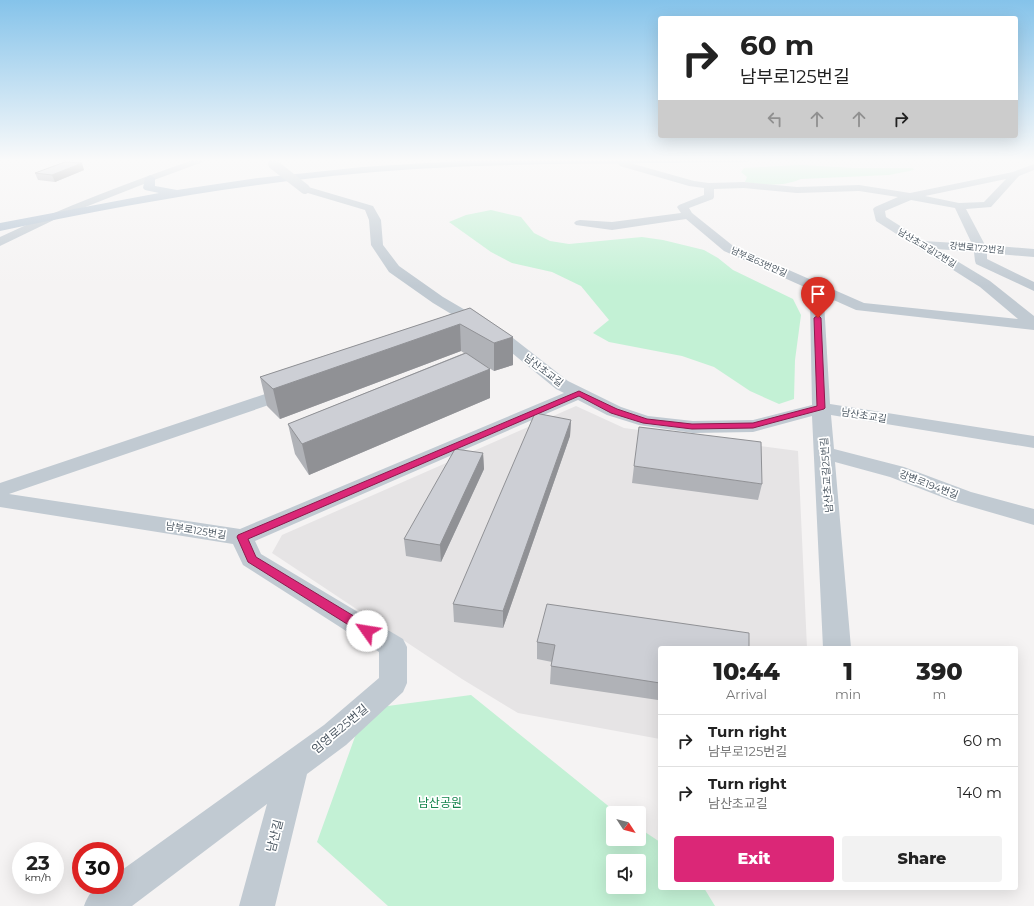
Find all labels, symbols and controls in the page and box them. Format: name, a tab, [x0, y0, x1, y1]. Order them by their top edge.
text: 60 m	[740, 28, 814, 62]
icon: right	[674, 32, 726, 84]
text: 남부로125번길	[740, 66, 850, 88]
icon: left	[764, 108, 786, 130]
icon: ahead	[806, 108, 828, 130]
icon: ahead	[848, 108, 870, 130]
icon: right	[890, 108, 912, 130]
street label: 남산초교길12번길	[896, 226, 959, 269]
street label: 강변로172번길	[949, 240, 1005, 255]
street label: 남부로63번안길	[729, 244, 789, 279]
pin	[801, 277, 835, 318]
icon: arrive	[807, 283, 829, 305]
street label: 남산초교길	[521, 351, 566, 389]
street label: 남산초교길	[840, 405, 888, 426]
street label: 남산초교길25번길	[817, 437, 836, 513]
street label: 강변로194번길	[897, 467, 960, 502]
street label: 남부로125번길	[165, 519, 227, 542]
position arrow	[346, 610, 388, 652]
text: 10:44	[713, 657, 780, 686]
text: 1	[843, 657, 853, 686]
text: 390	[916, 657, 963, 686]
text: Arrival	[726, 686, 767, 702]
text: min	[835, 686, 861, 702]
text: m	[933, 686, 946, 702]
street label: 임영로25번길	[309, 701, 371, 756]
text: Turn right	[708, 722, 787, 741]
icon: right	[674, 730, 696, 752]
text: 60 m	[963, 731, 1002, 750]
text: 남부로125번길	[708, 743, 787, 759]
text: Turn right	[708, 774, 787, 793]
icon: right	[674, 782, 696, 804]
text: 140 m	[957, 783, 1002, 802]
park label: 남산공원	[418, 795, 462, 810]
text: 남산초교길	[708, 795, 768, 811]
north arrow	[606, 806, 646, 846]
map controls	[606, 806, 646, 894]
street label: 남산길	[263, 818, 286, 854]
button: Exit	[674, 836, 834, 882]
button: Share	[842, 836, 1002, 882]
speed limit sign: 30	[72, 842, 124, 894]
text: 23	[26, 851, 50, 875]
button: sound	[606, 854, 646, 894]
text: km/h	[25, 871, 51, 884]

